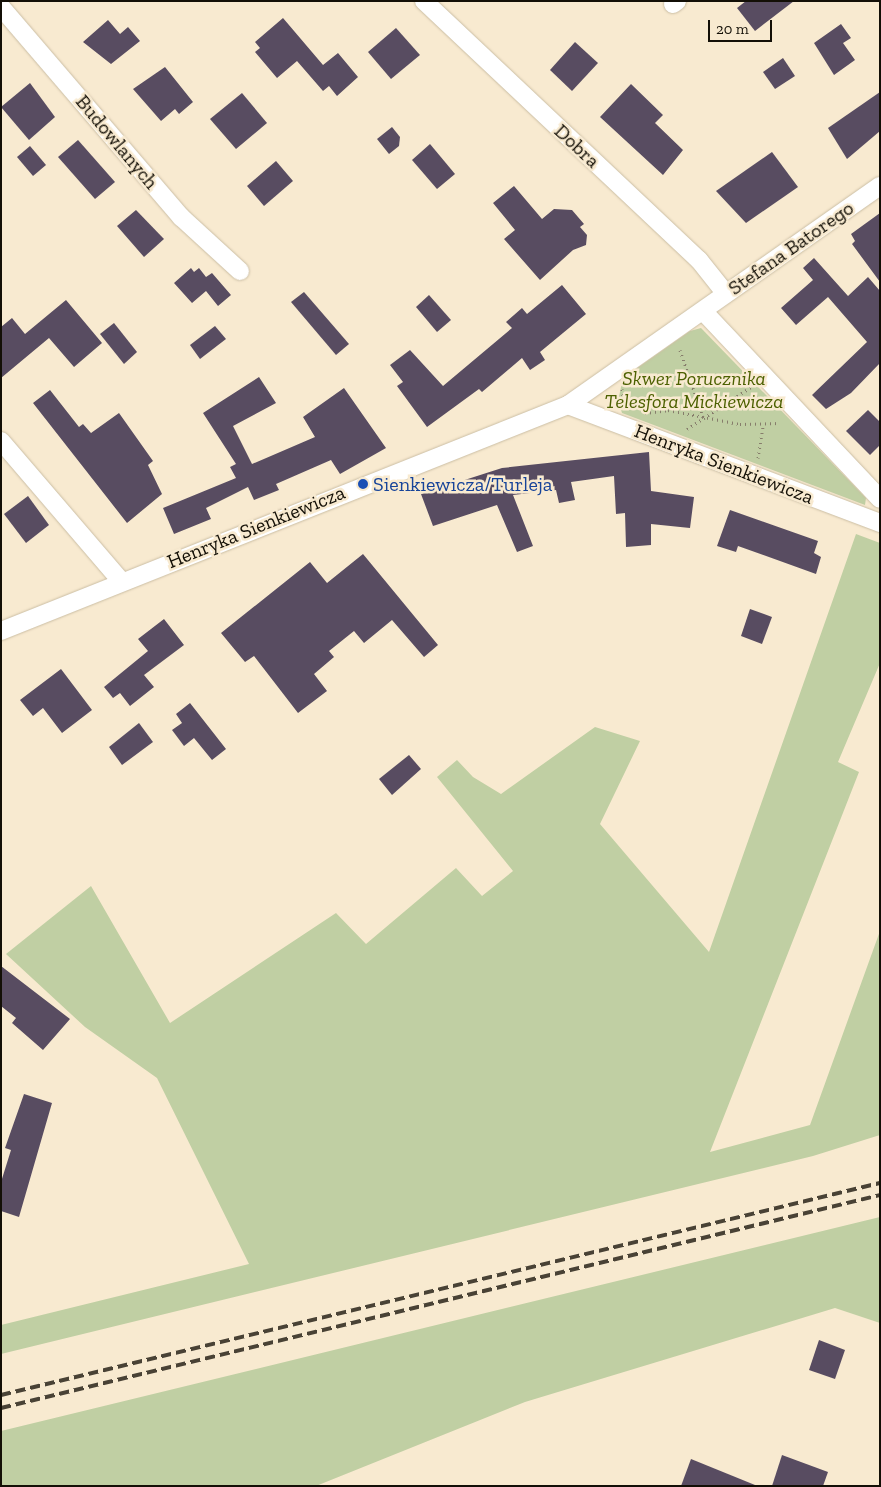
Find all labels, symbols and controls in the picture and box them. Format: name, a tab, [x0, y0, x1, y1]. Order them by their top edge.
scale bar	[711, 10, 775, 42]
text: 20 m	[716, 20, 749, 38]
street label: Budowlanych	[71, 90, 163, 194]
street label: Dobra	[549, 119, 605, 173]
street label: Stefana Batorego	[724, 196, 858, 300]
park label: Skwer Porucznika Telesfora Mickiewicza	[605, 366, 783, 413]
street label: Henryka Sienkiewicza	[631, 419, 817, 509]
place label: Sienkiewicza/Turleja	[373, 472, 553, 496]
marker: Sienkiewicza/Turleja	[357, 478, 369, 490]
street label: Henryka Sienkiewicza	[163, 480, 349, 574]

